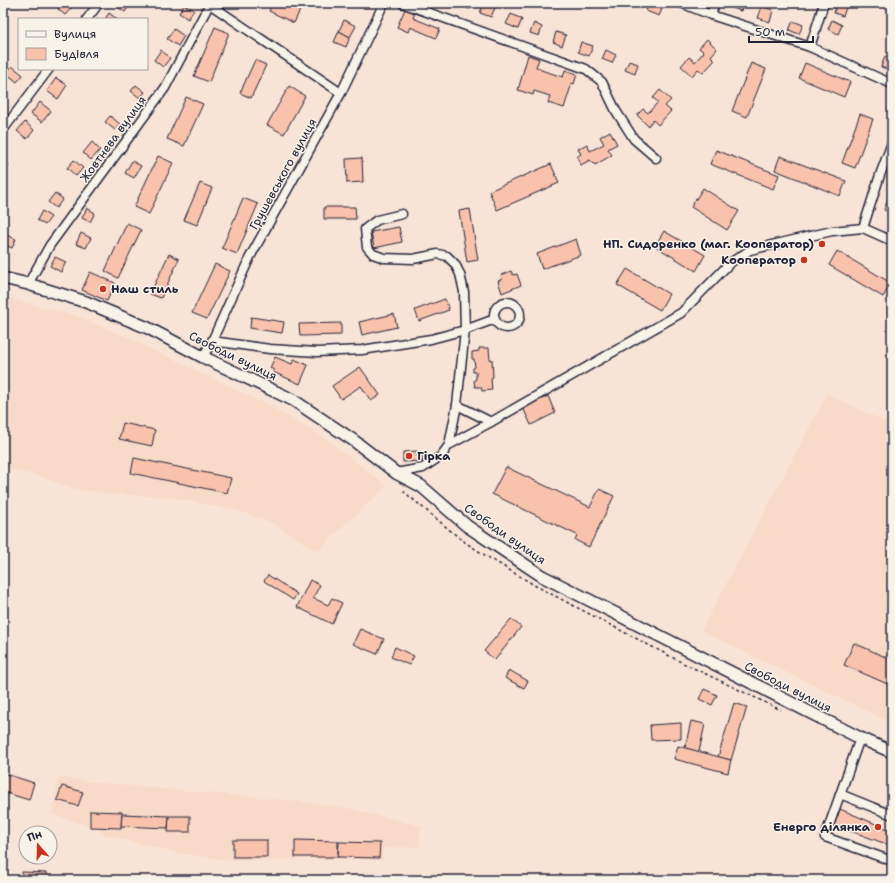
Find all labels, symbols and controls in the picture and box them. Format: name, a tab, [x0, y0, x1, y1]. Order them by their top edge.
legend	[18, 18, 148, 70]
scale bar	[749, 18, 813, 44]
text: 50 m	[755, 24, 785, 40]
text: Вулиця	[54, 26, 96, 42]
text: Будівля	[54, 46, 99, 62]
street label: Жовтнева вулиця	[76, 93, 150, 185]
street label: Грушевського вулиця	[246, 115, 320, 233]
place label: НП. Сидоренко (маг. Кооператор)	[603, 236, 814, 252]
marker: НП. Сидоренко (маг. Кооператор)	[817, 239, 827, 249]
place label: Кооператор	[721, 252, 796, 268]
marker: Кооператор	[799, 255, 809, 265]
place label: Наш стиль	[111, 281, 179, 297]
marker: Наш стиль	[98, 284, 108, 294]
street label: Свободи вулиця	[186, 328, 280, 384]
place label: Гірка	[417, 448, 451, 464]
marker: Гірка	[404, 451, 414, 461]
street label: Свободи вулиця	[461, 500, 549, 568]
street label: Свободи вулиця	[742, 658, 834, 716]
place label: Енерго ділянка	[773, 819, 871, 835]
marker: Енерго ділянка	[873, 822, 883, 832]
north arrow	[18, 825, 58, 865]
text: Пн	[25, 827, 44, 846]

